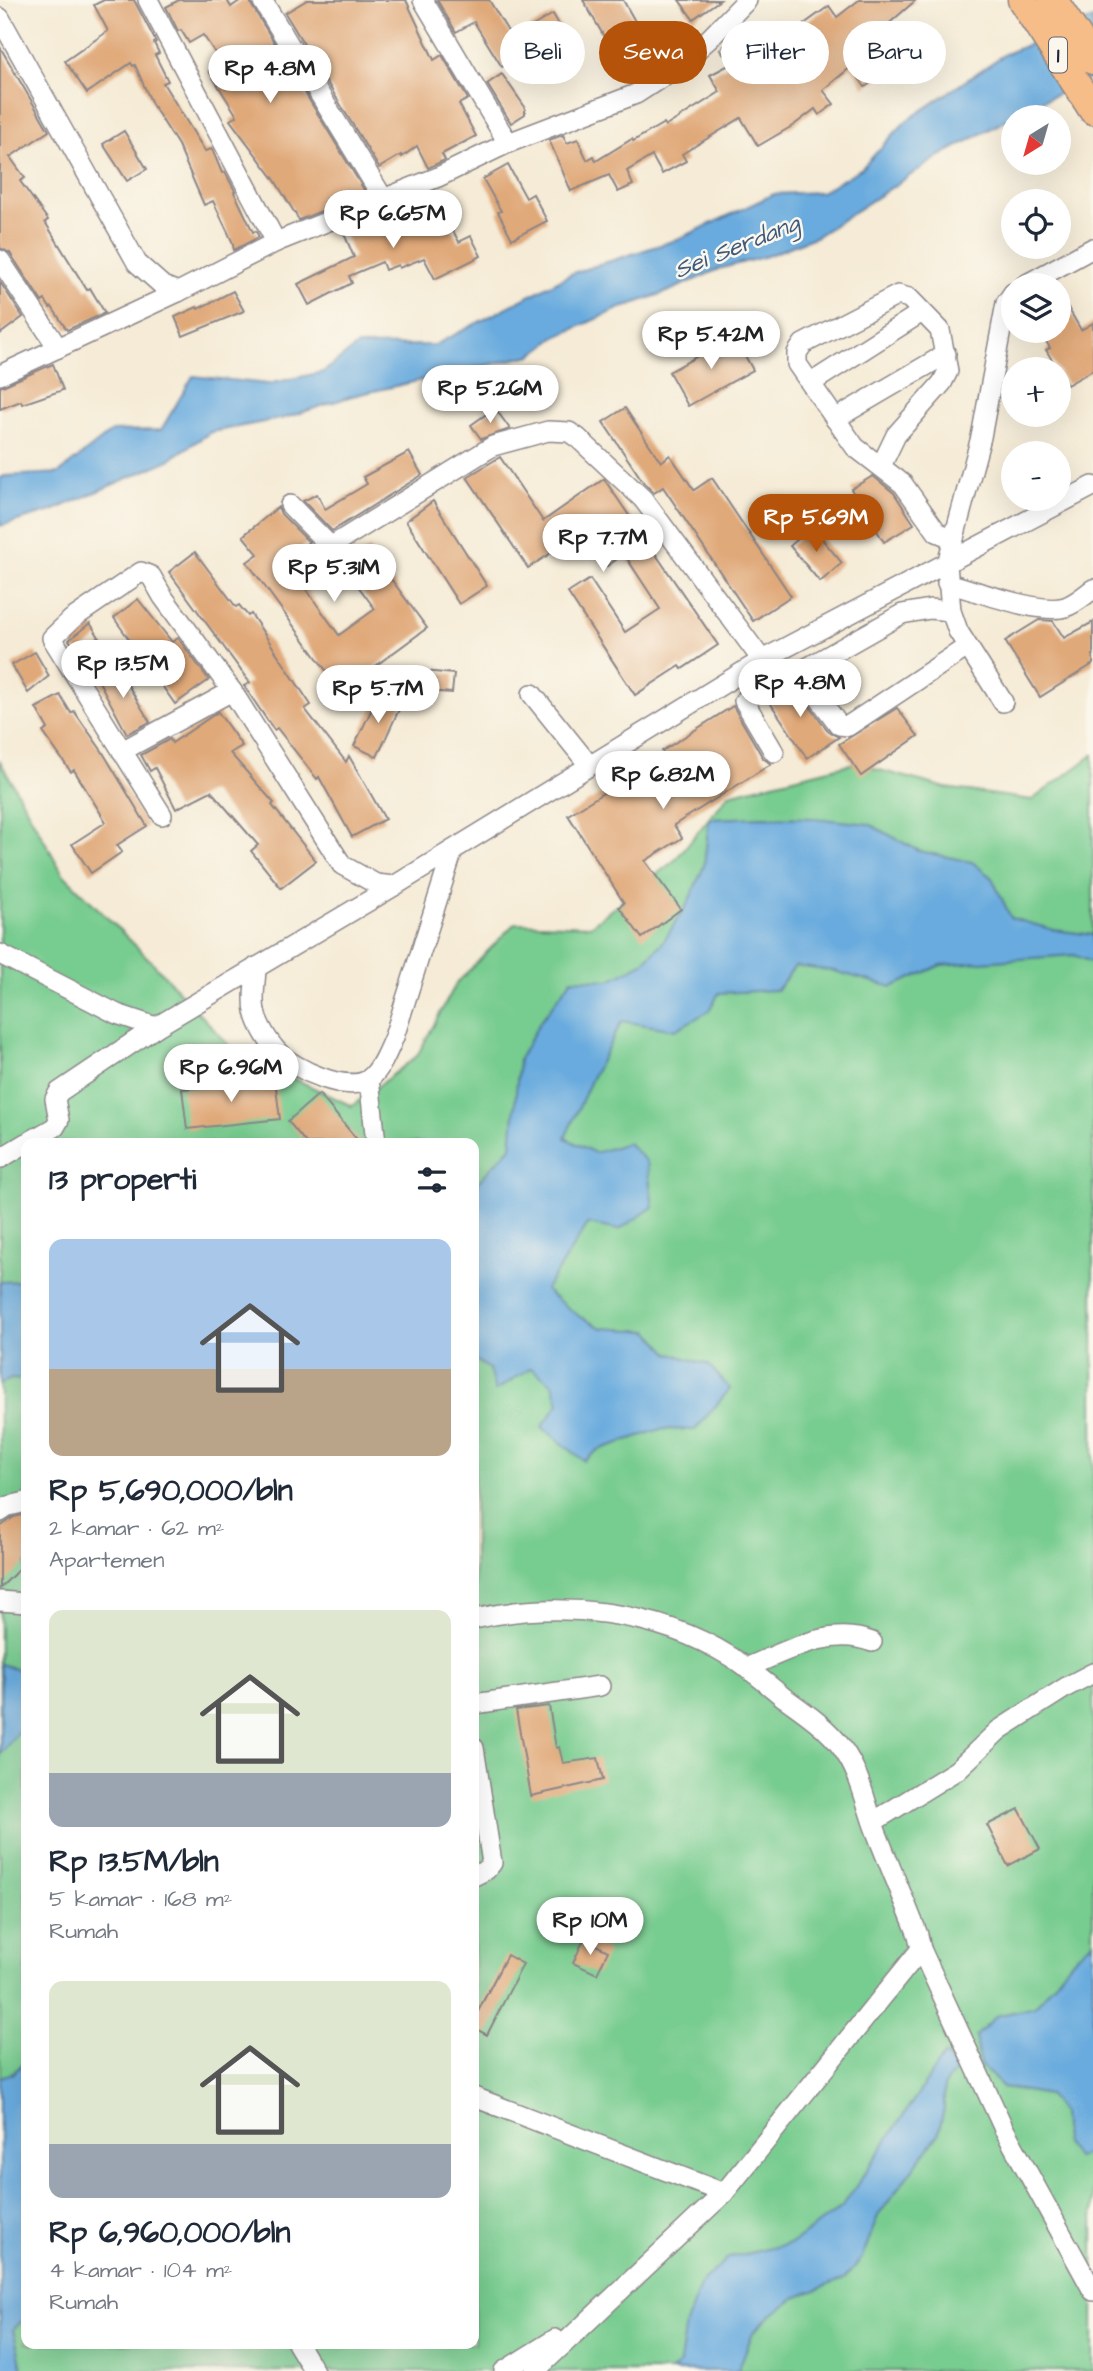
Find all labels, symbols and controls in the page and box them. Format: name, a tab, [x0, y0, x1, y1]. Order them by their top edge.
chip: Beli	[500, 21, 585, 84]
chip: Sewa	[599, 21, 707, 84]
chip: Filter	[721, 21, 829, 84]
chip: Baru	[843, 21, 946, 84]
road number: 1	[1049, 38, 1067, 72]
pin: Rp 4.8M	[205, 46, 335, 105]
text: Rp 4.8M	[224, 52, 316, 84]
north arrow	[1001, 105, 1071, 175]
map controls	[1001, 105, 1071, 511]
button: locate	[1001, 189, 1071, 259]
pin: Rp 6.65M	[321, 190, 465, 250]
text: Rp 6.65M	[340, 197, 446, 229]
water label: Sei Serdang	[669, 206, 807, 288]
button: layers	[1001, 273, 1071, 343]
pin: Rp 5.42M	[639, 312, 783, 371]
text: Rp 5.42M	[658, 318, 764, 350]
button: +	[1001, 357, 1071, 427]
pin: Rp 5.26M	[418, 366, 562, 425]
text: Rp 5.26M	[438, 372, 542, 404]
button: −	[1001, 441, 1071, 511]
pin: Rp 5.69M	[744, 494, 888, 554]
text: Rp 5.69M	[764, 501, 868, 533]
pin: Rp 7.7M	[538, 514, 668, 574]
text: Rp 7.7M	[559, 521, 647, 553]
pin: Rp 5.31M	[262, 544, 406, 604]
text: Rp 5.31M	[288, 551, 380, 583]
pin: Rp 13.5M	[51, 640, 195, 700]
text: Rp 13.5M	[77, 647, 169, 679]
pin: Rp 4.8M	[735, 660, 865, 719]
pin: Rp 5.7M	[313, 666, 443, 725]
text: Rp 4.8M	[754, 666, 846, 698]
text: Rp 5.7M	[332, 672, 424, 704]
pin: Rp 6.82M	[591, 752, 735, 811]
text: Rp 6.82M	[611, 758, 715, 790]
pin: Rp 6.96M	[159, 1044, 303, 1104]
text: Rp 6.96M	[180, 1051, 282, 1083]
text: 13 properti	[49, 1159, 196, 1201]
icon: filters	[413, 1161, 451, 1199]
icon: home	[187, 1285, 313, 1411]
text: Rp 5,690,000/bln	[49, 1470, 293, 1512]
text: 2 kamar · 62 m²	[49, 1512, 224, 1544]
text: Apartemen	[49, 1544, 165, 1576]
icon: home	[187, 1656, 313, 1782]
text: Rp 13.5M/bln	[49, 1841, 219, 1883]
text: 5 kamar · 168 m²	[49, 1883, 232, 1915]
pin: Rp 10M	[533, 1898, 647, 1957]
text: Rp 10M	[553, 1904, 627, 1936]
text: Rumah	[49, 1915, 118, 1947]
icon: home	[187, 2027, 313, 2153]
text: Rp 6,960,000/bln	[49, 2212, 290, 2254]
text: 4 kamar · 104 m²	[49, 2254, 232, 2286]
text: Rumah	[49, 2286, 118, 2318]

